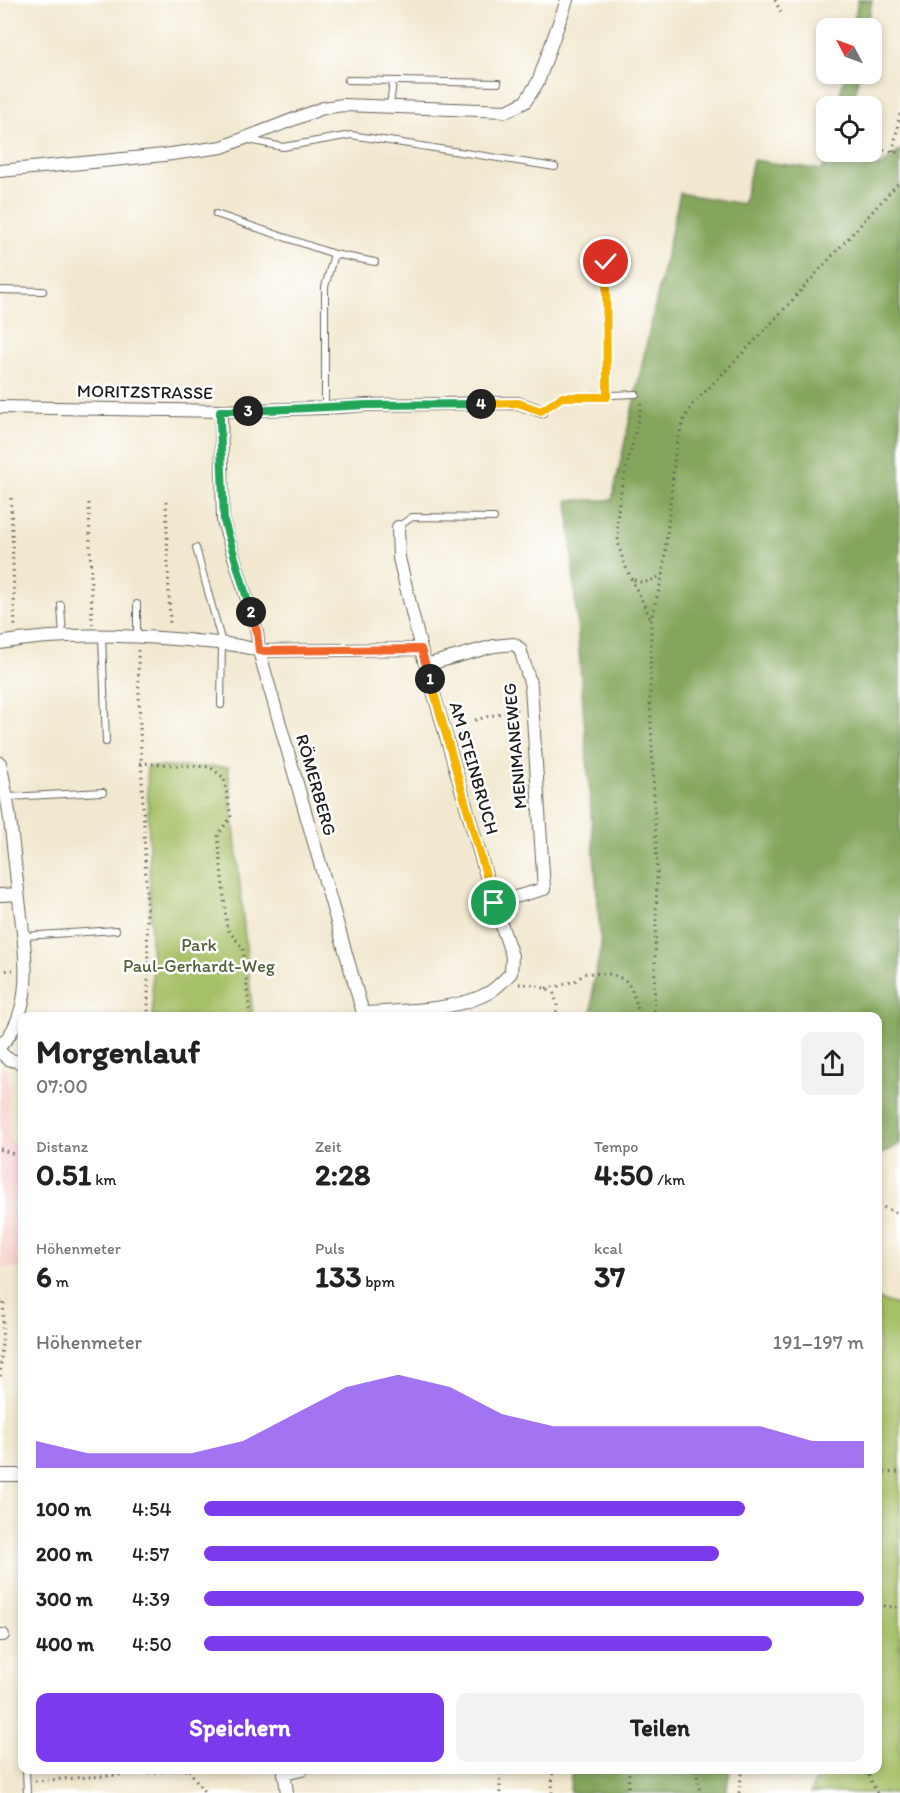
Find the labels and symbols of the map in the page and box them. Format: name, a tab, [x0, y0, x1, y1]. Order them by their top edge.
north arrow	[816, 18, 882, 84]
pin	[580, 236, 631, 287]
street label: MORITZSTRASSE	[77, 380, 213, 404]
pin: 4	[466, 389, 496, 419]
pin: 3	[233, 396, 263, 426]
pin: 2	[236, 597, 266, 627]
pin: 1	[415, 664, 445, 694]
street label: MENIMANEWEG	[499, 682, 531, 810]
street label: AM STEINBRUCH	[445, 699, 503, 837]
street label: RÖMERBERG	[291, 732, 341, 838]
pin	[468, 877, 519, 928]
park label: Park Paul-Gerhardt-Weg	[123, 934, 276, 977]

